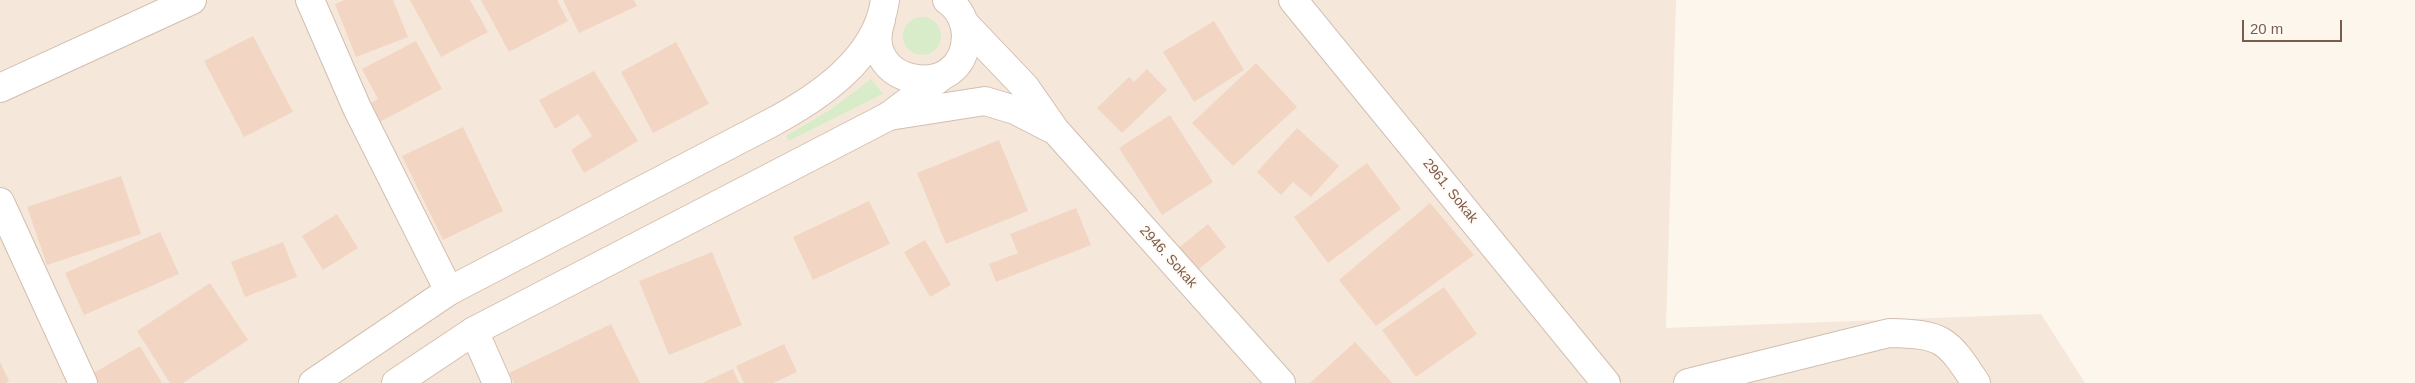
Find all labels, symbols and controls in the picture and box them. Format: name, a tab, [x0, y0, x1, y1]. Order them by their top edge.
scale bar	[2245, 10, 2345, 42]
text: 20 m	[2250, 20, 2283, 37]
street label: 2961. Sokak	[1419, 155, 1481, 227]
street label: 2946. Sokak	[1136, 222, 1200, 292]

